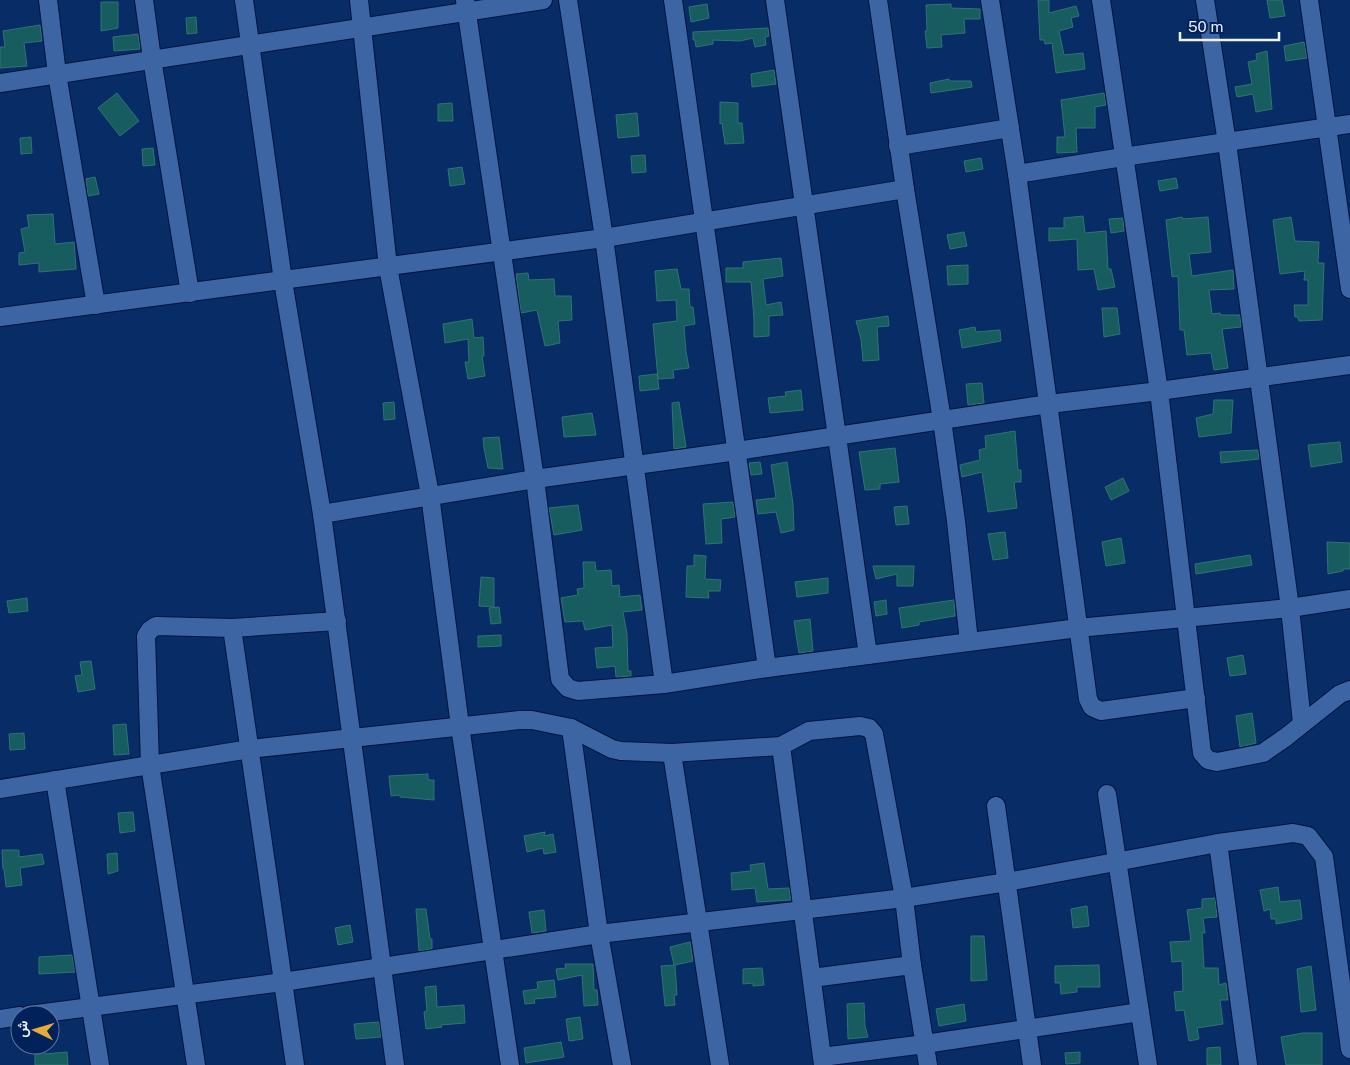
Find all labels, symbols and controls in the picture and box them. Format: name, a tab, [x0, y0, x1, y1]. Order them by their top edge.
scale bar	[1180, 10, 1279, 42]
text: 50 m	[1188, 18, 1223, 35]
north arrow	[10, 1005, 60, 1055]
text: ش	[13, 1020, 32, 1038]

